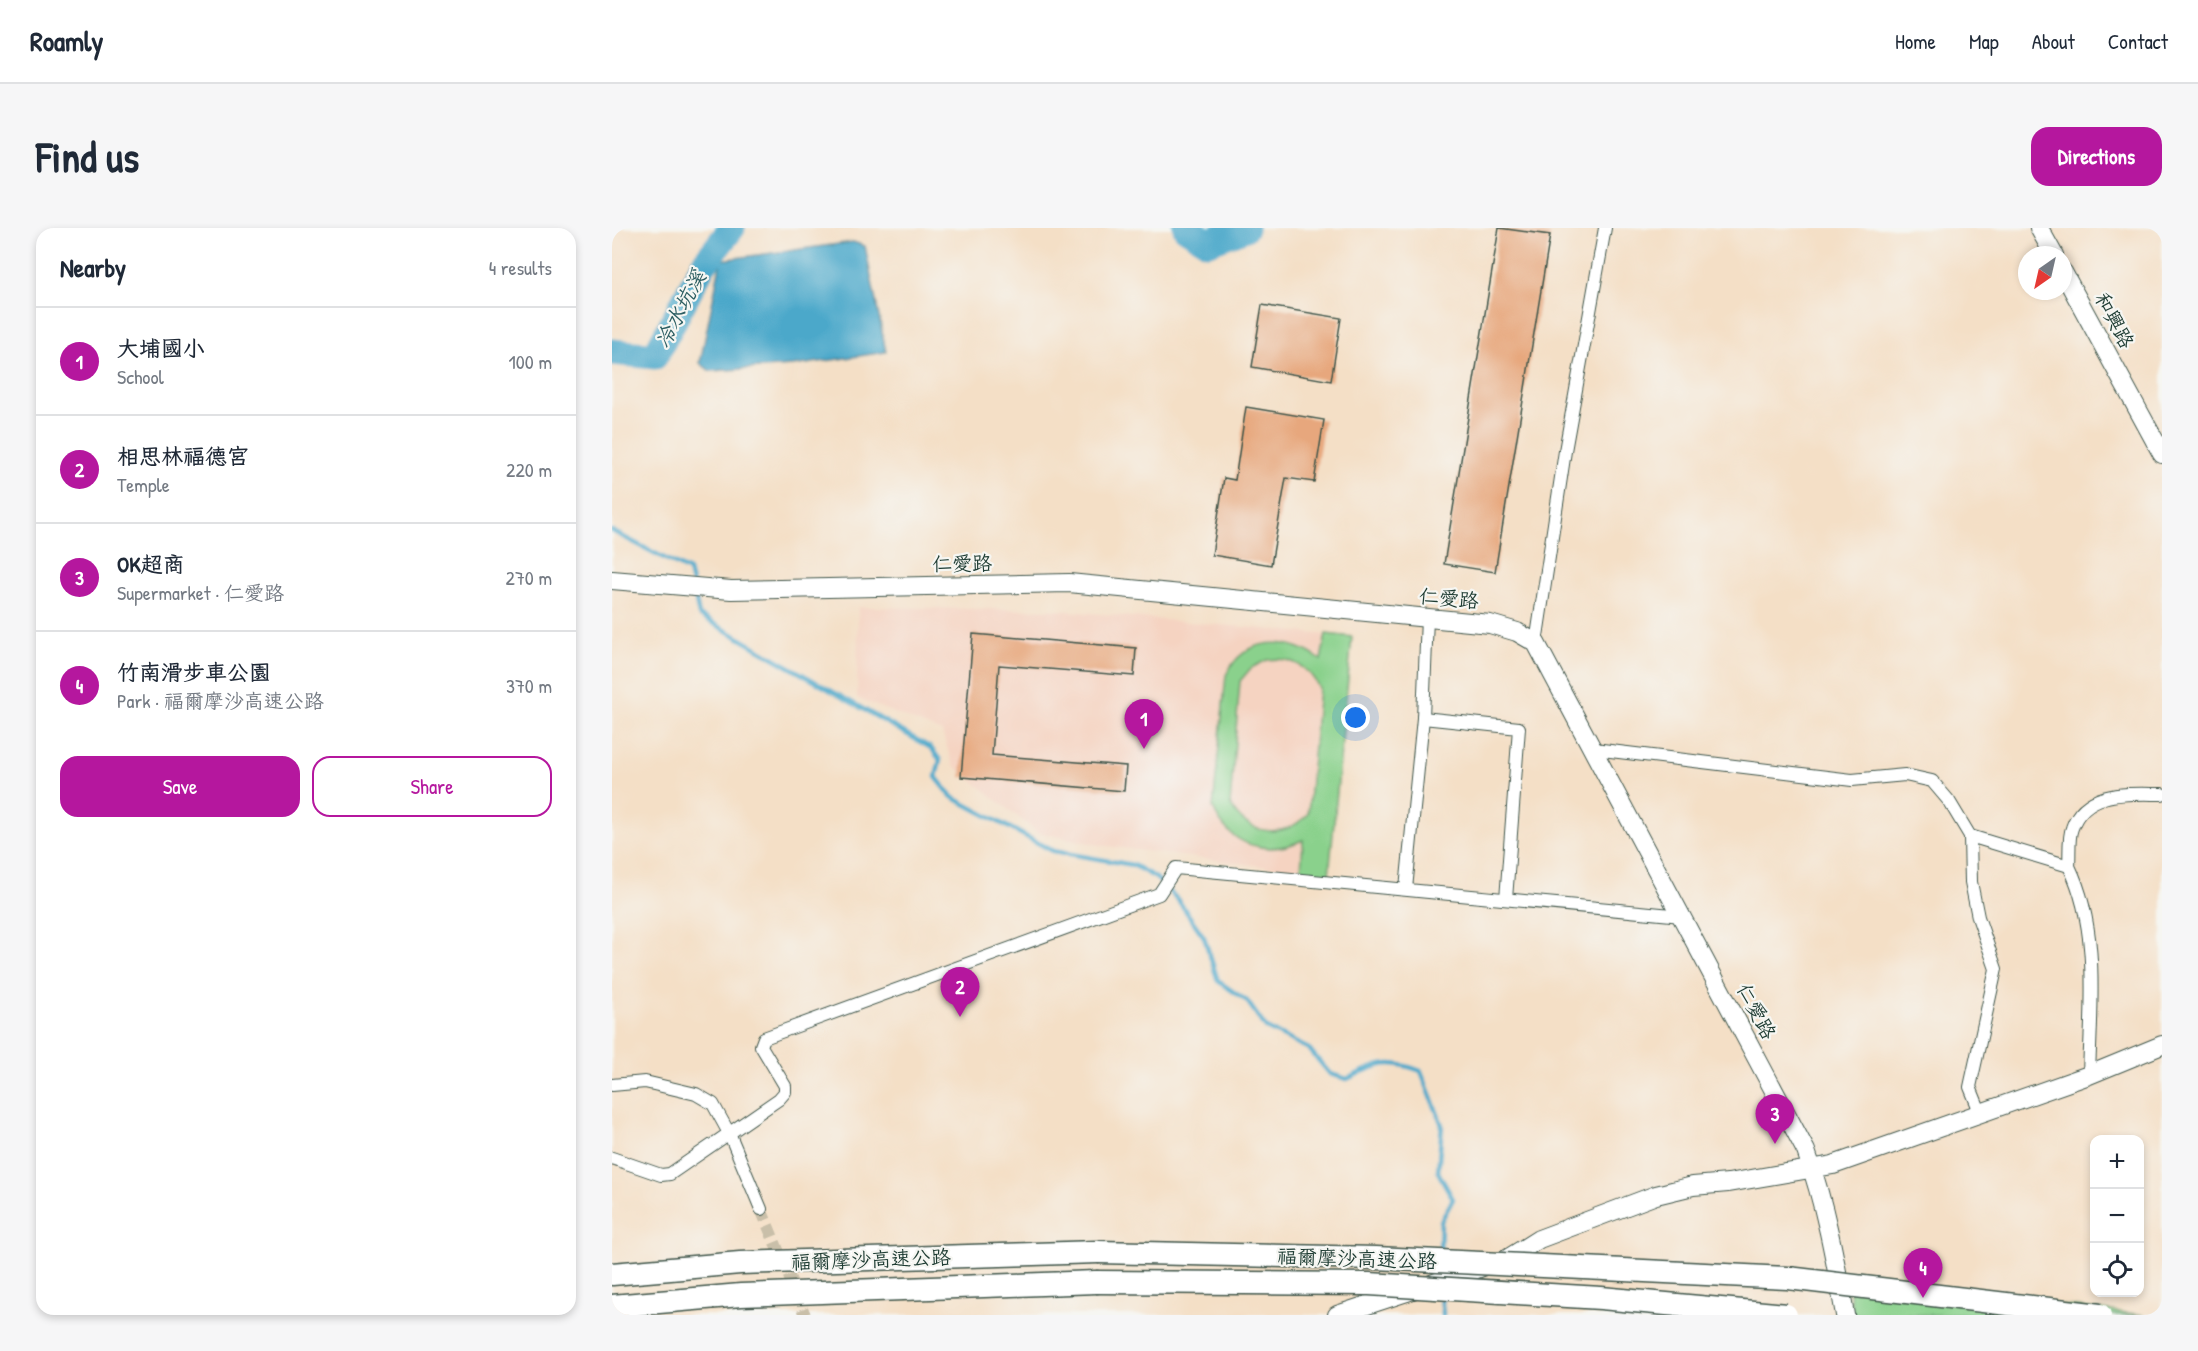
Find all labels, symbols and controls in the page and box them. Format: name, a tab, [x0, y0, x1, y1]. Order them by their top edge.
text: Roamly	[30, 22, 103, 60]
text: Home	[1895, 27, 1936, 56]
text: Map	[1969, 27, 1999, 56]
text: About	[2032, 27, 2075, 56]
text: Contact	[2108, 27, 2168, 56]
button: Directions	[2031, 127, 2162, 186]
text: Find us	[36, 128, 139, 185]
north arrow	[2018, 246, 2072, 300]
text: Nearby	[60, 250, 126, 285]
text: 4 results	[489, 254, 552, 281]
water label: 冷水坑溪	[647, 264, 713, 353]
street label: 和興路	[2089, 287, 2141, 354]
text: 大埔國小	[117, 333, 205, 363]
text: 1	[76, 348, 83, 375]
text: 100 m	[509, 348, 552, 375]
text: School	[117, 363, 164, 390]
text: 相思林福德宮	[117, 441, 249, 471]
text: 2	[75, 456, 84, 483]
text: 220 m	[506, 456, 552, 483]
text: Temple	[117, 471, 170, 498]
text: OK超商	[117, 549, 185, 579]
street label: 仁愛路	[932, 549, 993, 577]
text: 3	[75, 564, 84, 591]
text: 270 m	[506, 564, 552, 591]
text: Supermarket · 仁愛路	[117, 579, 284, 606]
street label: 仁愛路	[1418, 582, 1481, 614]
text: 竹南滑步車公園	[117, 657, 271, 687]
text: 4	[76, 672, 83, 699]
text: 370 m	[506, 672, 552, 699]
text: Park · 福爾摩沙高速公路	[117, 687, 324, 714]
pin: 1	[1124, 700, 1164, 749]
your location	[1341, 703, 1370, 732]
button: Save	[60, 756, 300, 817]
button: Share	[312, 756, 552, 817]
pin: 2	[940, 968, 980, 1017]
street label: 仁愛路	[1731, 978, 1783, 1045]
pin: 3	[1756, 1094, 1794, 1144]
map controls	[2090, 1135, 2144, 1297]
button: +	[2090, 1135, 2144, 1189]
button: −	[2090, 1189, 2144, 1243]
street label: 福爾摩沙高速公路	[1277, 1242, 1438, 1274]
street label: 福爾摩沙高速公路	[791, 1243, 952, 1275]
button: locate	[2090, 1243, 2144, 1297]
pin: 4	[1904, 1248, 1942, 1298]

